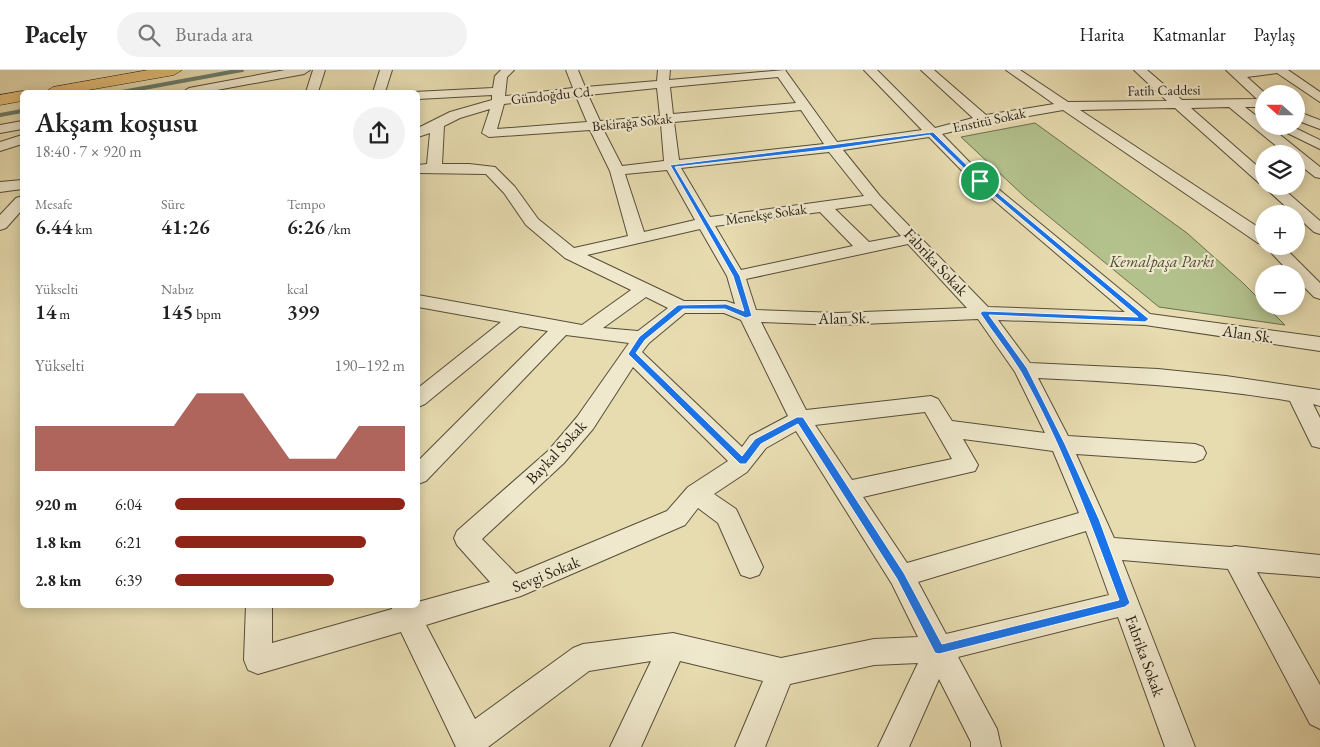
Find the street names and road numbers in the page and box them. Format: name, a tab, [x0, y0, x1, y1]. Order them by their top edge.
street label: Fatih Caddesi	[1127, 80, 1201, 100]
street label: Gündoğdu Cd.	[510, 82, 594, 108]
street label: Enstitü Sokak	[951, 103, 1028, 137]
street label: Bekirağa Sokak	[591, 109, 673, 135]
street label: Menekşe Sokak	[724, 199, 808, 229]
street label: Fabrika Sokak	[899, 224, 973, 301]
street label: Alan Sk.	[817, 307, 870, 329]
street label: Alan Sk.	[1220, 320, 1275, 348]
street label: Baykal Sokak	[521, 415, 591, 488]
street label: Sevgi Sokak	[509, 551, 583, 597]
street label: Fabrika Sokak	[1121, 612, 1170, 700]

